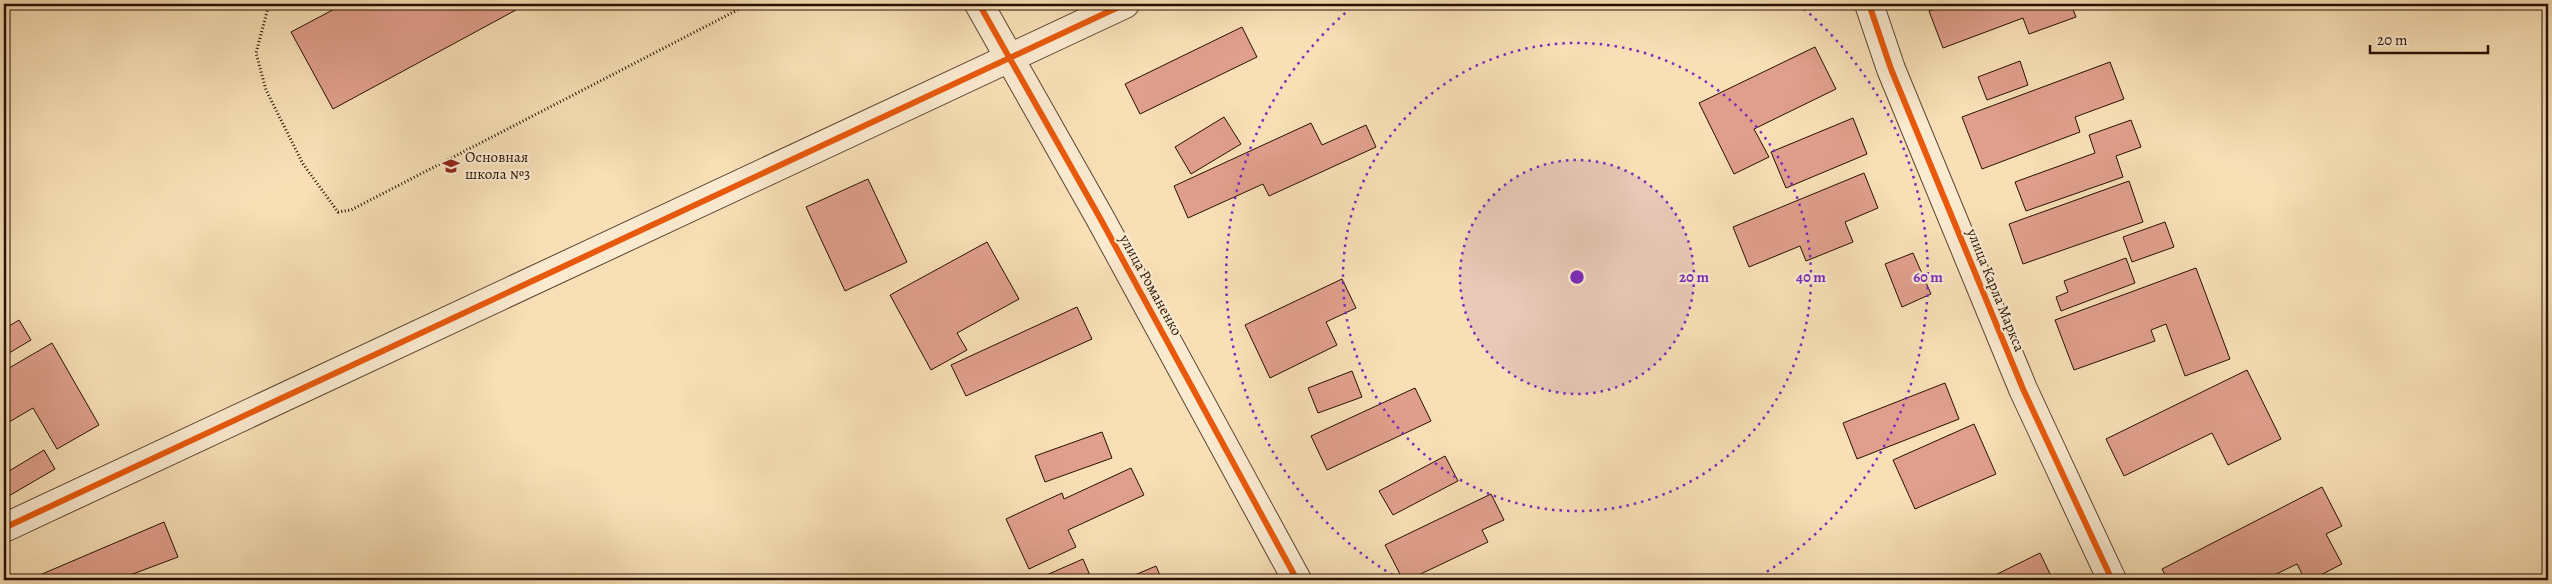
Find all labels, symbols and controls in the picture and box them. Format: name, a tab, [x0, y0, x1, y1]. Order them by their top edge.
scale bar	[2370, 22, 2487, 54]
text: 20 m	[2377, 30, 2408, 50]
place label: Основная школа №3	[465, 147, 530, 184]
school or university icon: Основная школа №3	[441, 156, 461, 176]
street label: улица Карла Маркса	[1962, 225, 2030, 355]
street label: улица Романенко	[1114, 230, 1187, 339]
text: 20 m	[1679, 267, 1709, 287]
text: 40 m	[1796, 267, 1826, 287]
text: 60 m	[1913, 267, 1943, 287]
centre of rings	[1568, 268, 1586, 286]

